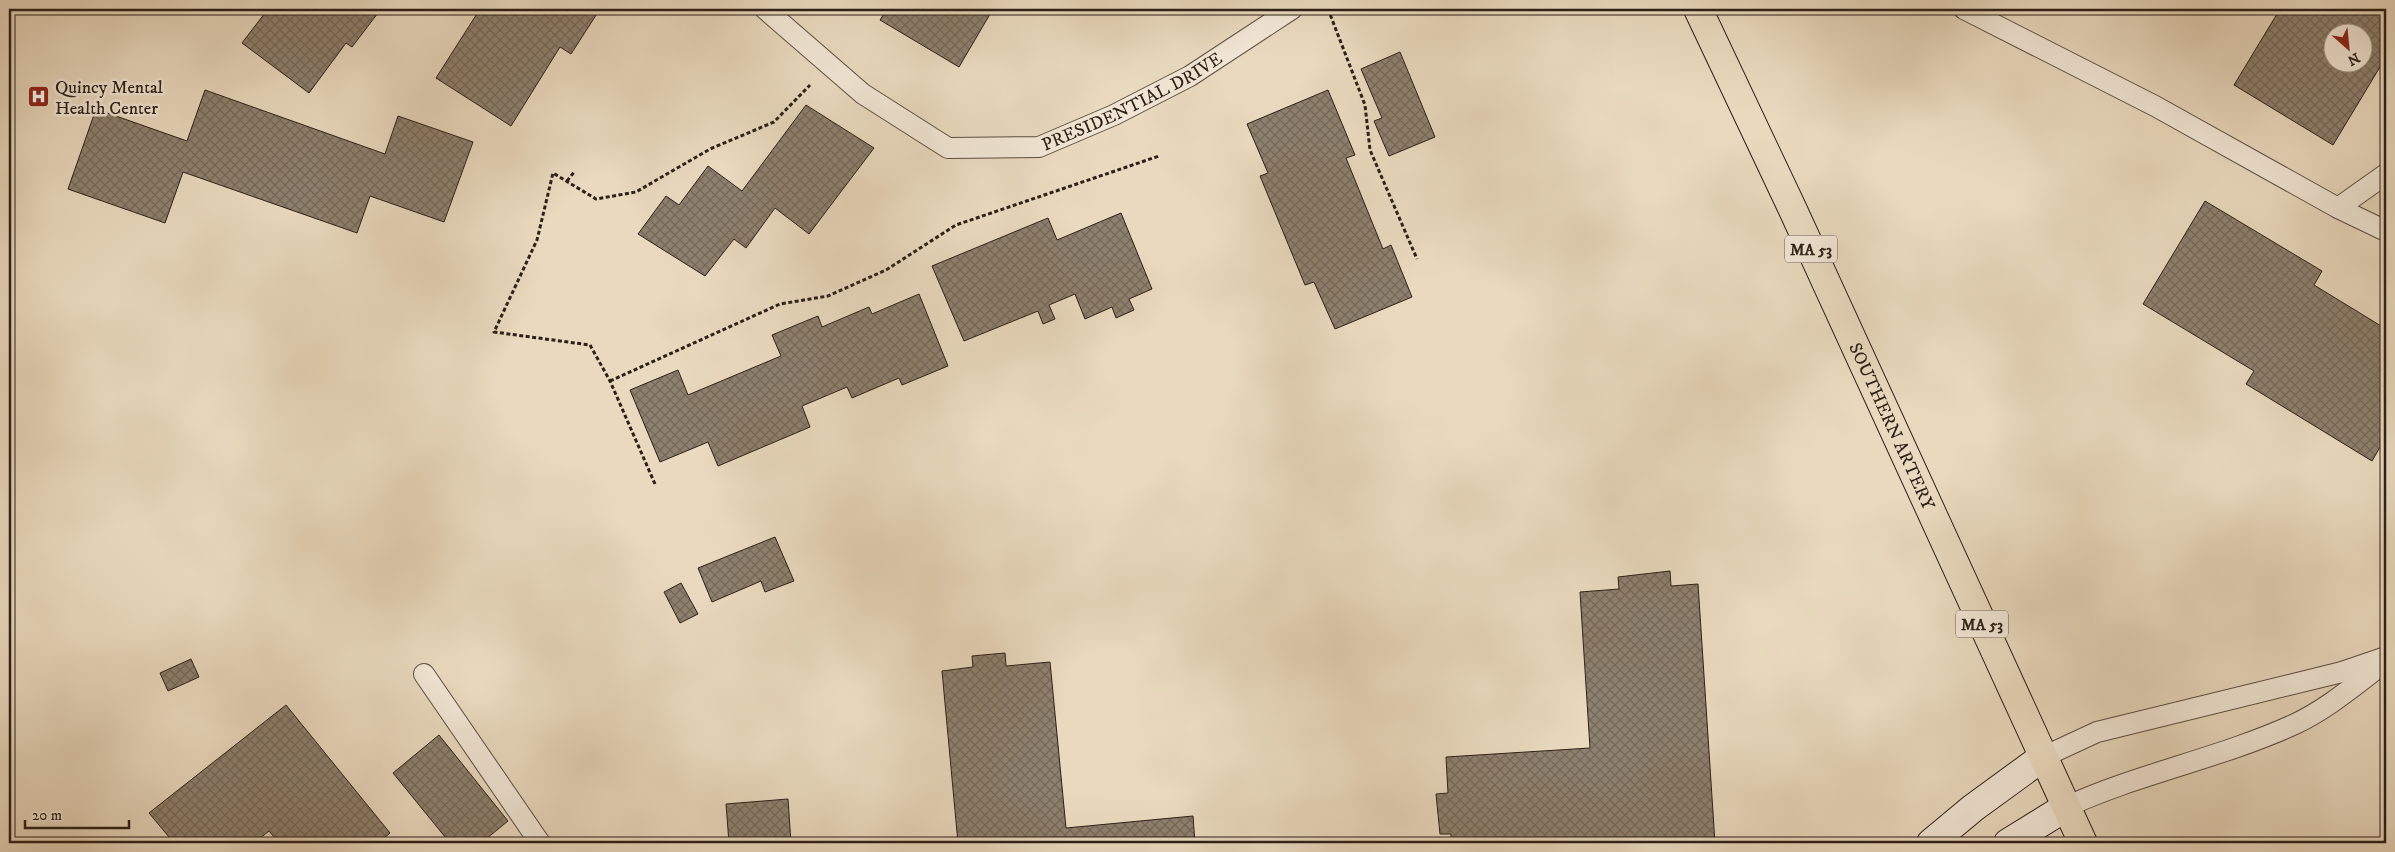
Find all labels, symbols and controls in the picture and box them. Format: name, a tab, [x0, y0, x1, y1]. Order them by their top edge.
north arrow	[2322, 22, 2372, 72]
street label: PRESIDENTIAL DRIVE	[1039, 48, 1227, 156]
text: N	[2344, 48, 2363, 70]
place label: Quincy Mental Health Center	[55, 77, 164, 120]
hospital icon: Quincy Mental Health Center	[27, 85, 51, 109]
road number: MA 53	[1785, 235, 1837, 262]
street label: SOUTHERN ARTERY	[1843, 340, 1939, 514]
road number: MA 53	[1956, 610, 2008, 638]
scale bar	[25, 797, 129, 829]
text: 20 m	[32, 806, 62, 825]

